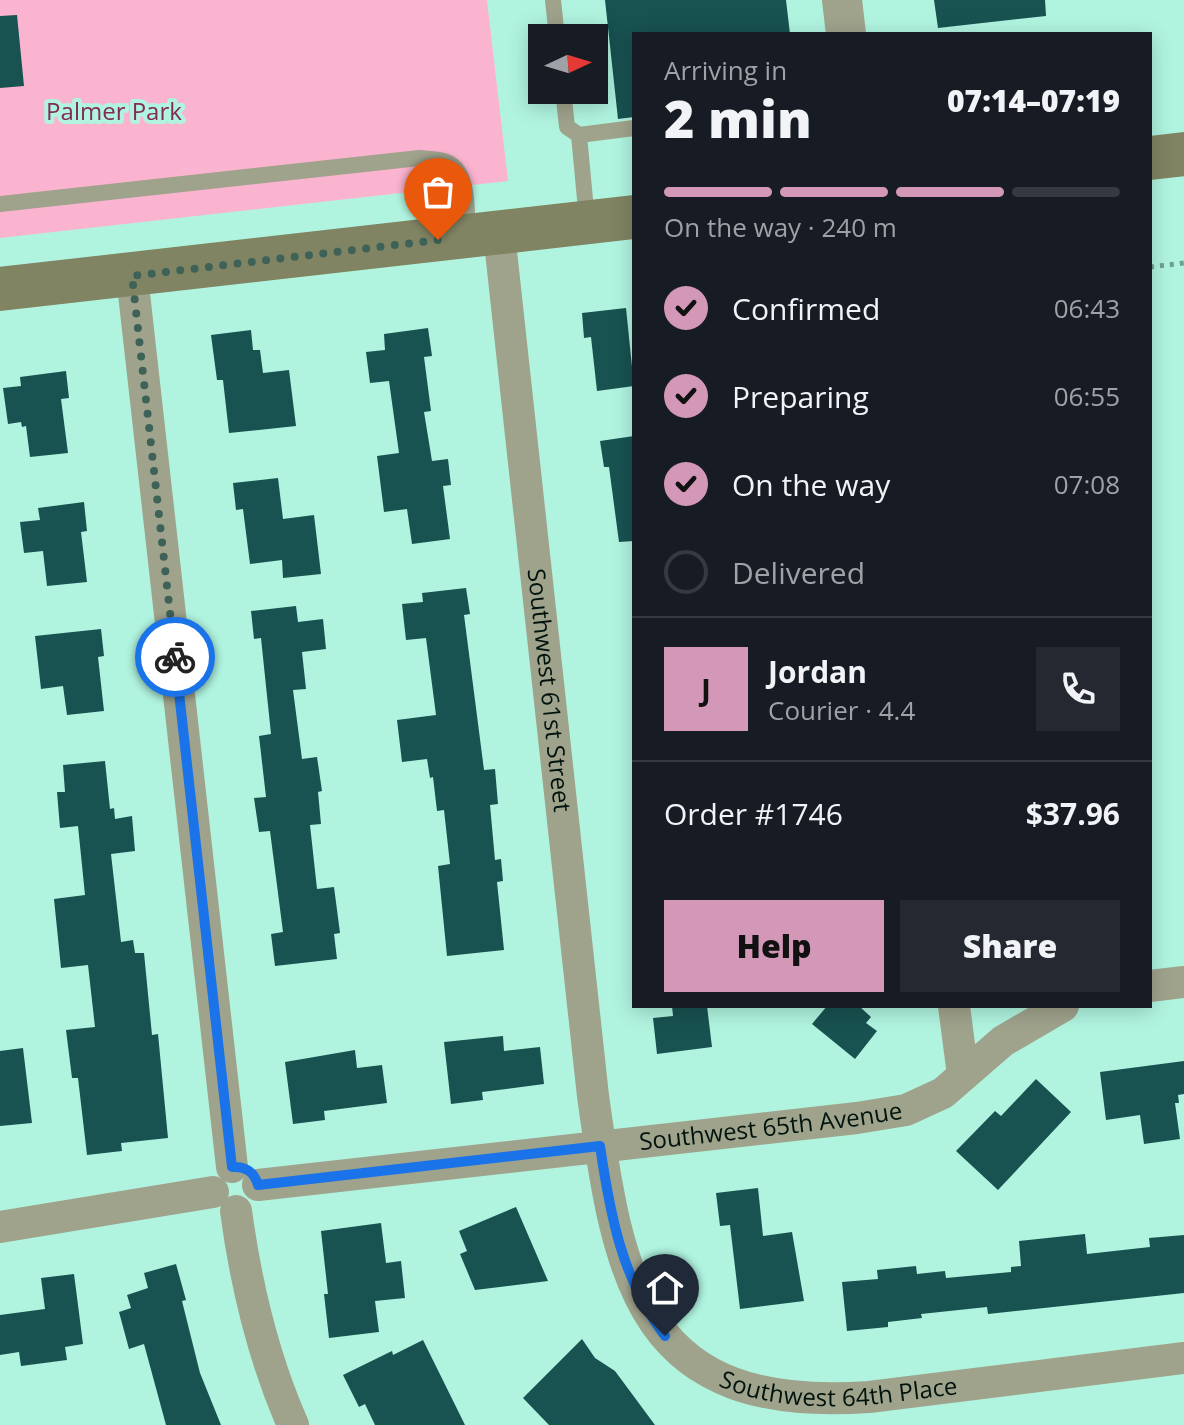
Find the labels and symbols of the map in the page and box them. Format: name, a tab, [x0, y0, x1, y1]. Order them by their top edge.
north arrow	[528, 24, 608, 104]
park label: Palmer Park	[46, 94, 182, 127]
pin	[404, 158, 472, 240]
street label: Southwest 61st Street	[521, 567, 580, 814]
courier	[135, 617, 215, 697]
street label: Southwest 65th Avenue	[637, 1093, 904, 1157]
pin	[631, 1254, 699, 1336]
street label: Southwest 64th Place	[715, 1361, 959, 1413]

